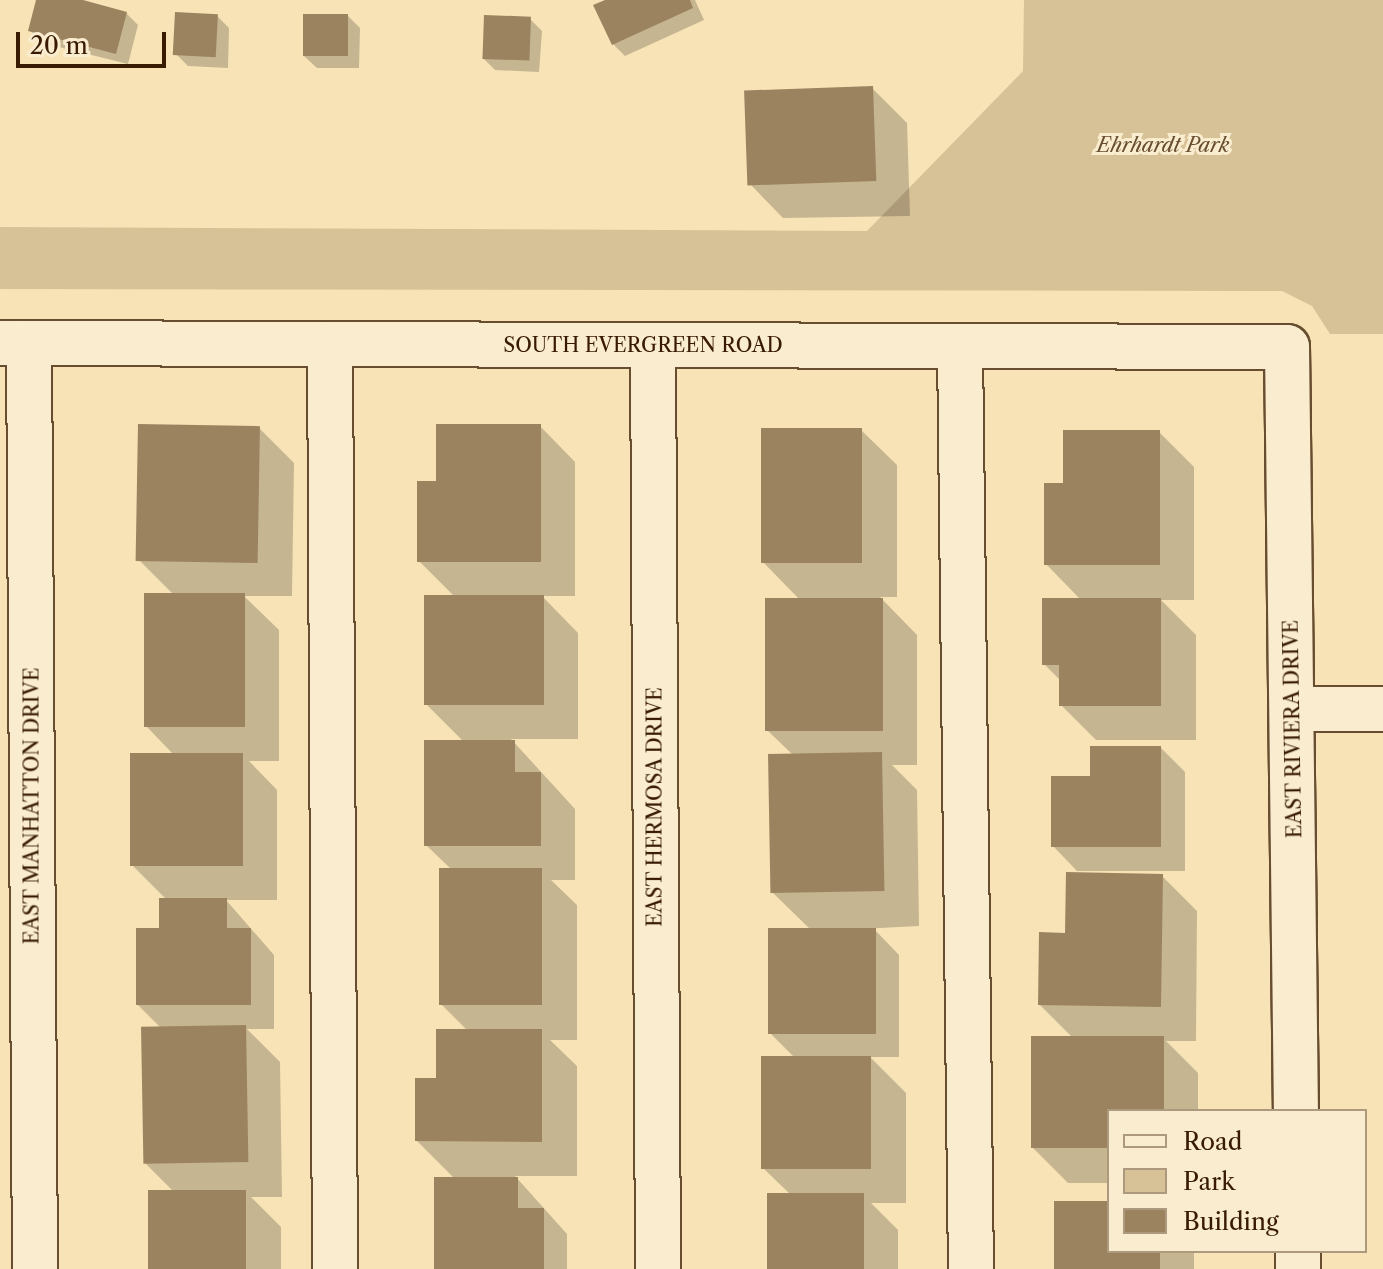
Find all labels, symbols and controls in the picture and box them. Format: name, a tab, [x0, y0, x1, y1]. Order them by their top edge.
scale bar	[20, 16, 170, 66]
text: 20 m	[30, 31, 88, 60]
park label: Ehrhardt Park	[1097, 133, 1229, 157]
street label: SOUTH EVERGREEN ROAD	[503, 333, 783, 357]
street label: EAST RIVIERA DRIVE	[1279, 619, 1307, 839]
street label: EAST MANHATTON DRIVE	[20, 667, 44, 945]
street label: EAST HERMOSA DRIVE	[643, 686, 667, 928]
legend	[1107, 1109, 1367, 1253]
text: Road	[1183, 1127, 1242, 1156]
text: Park	[1183, 1167, 1235, 1196]
text: Building	[1183, 1207, 1279, 1236]

